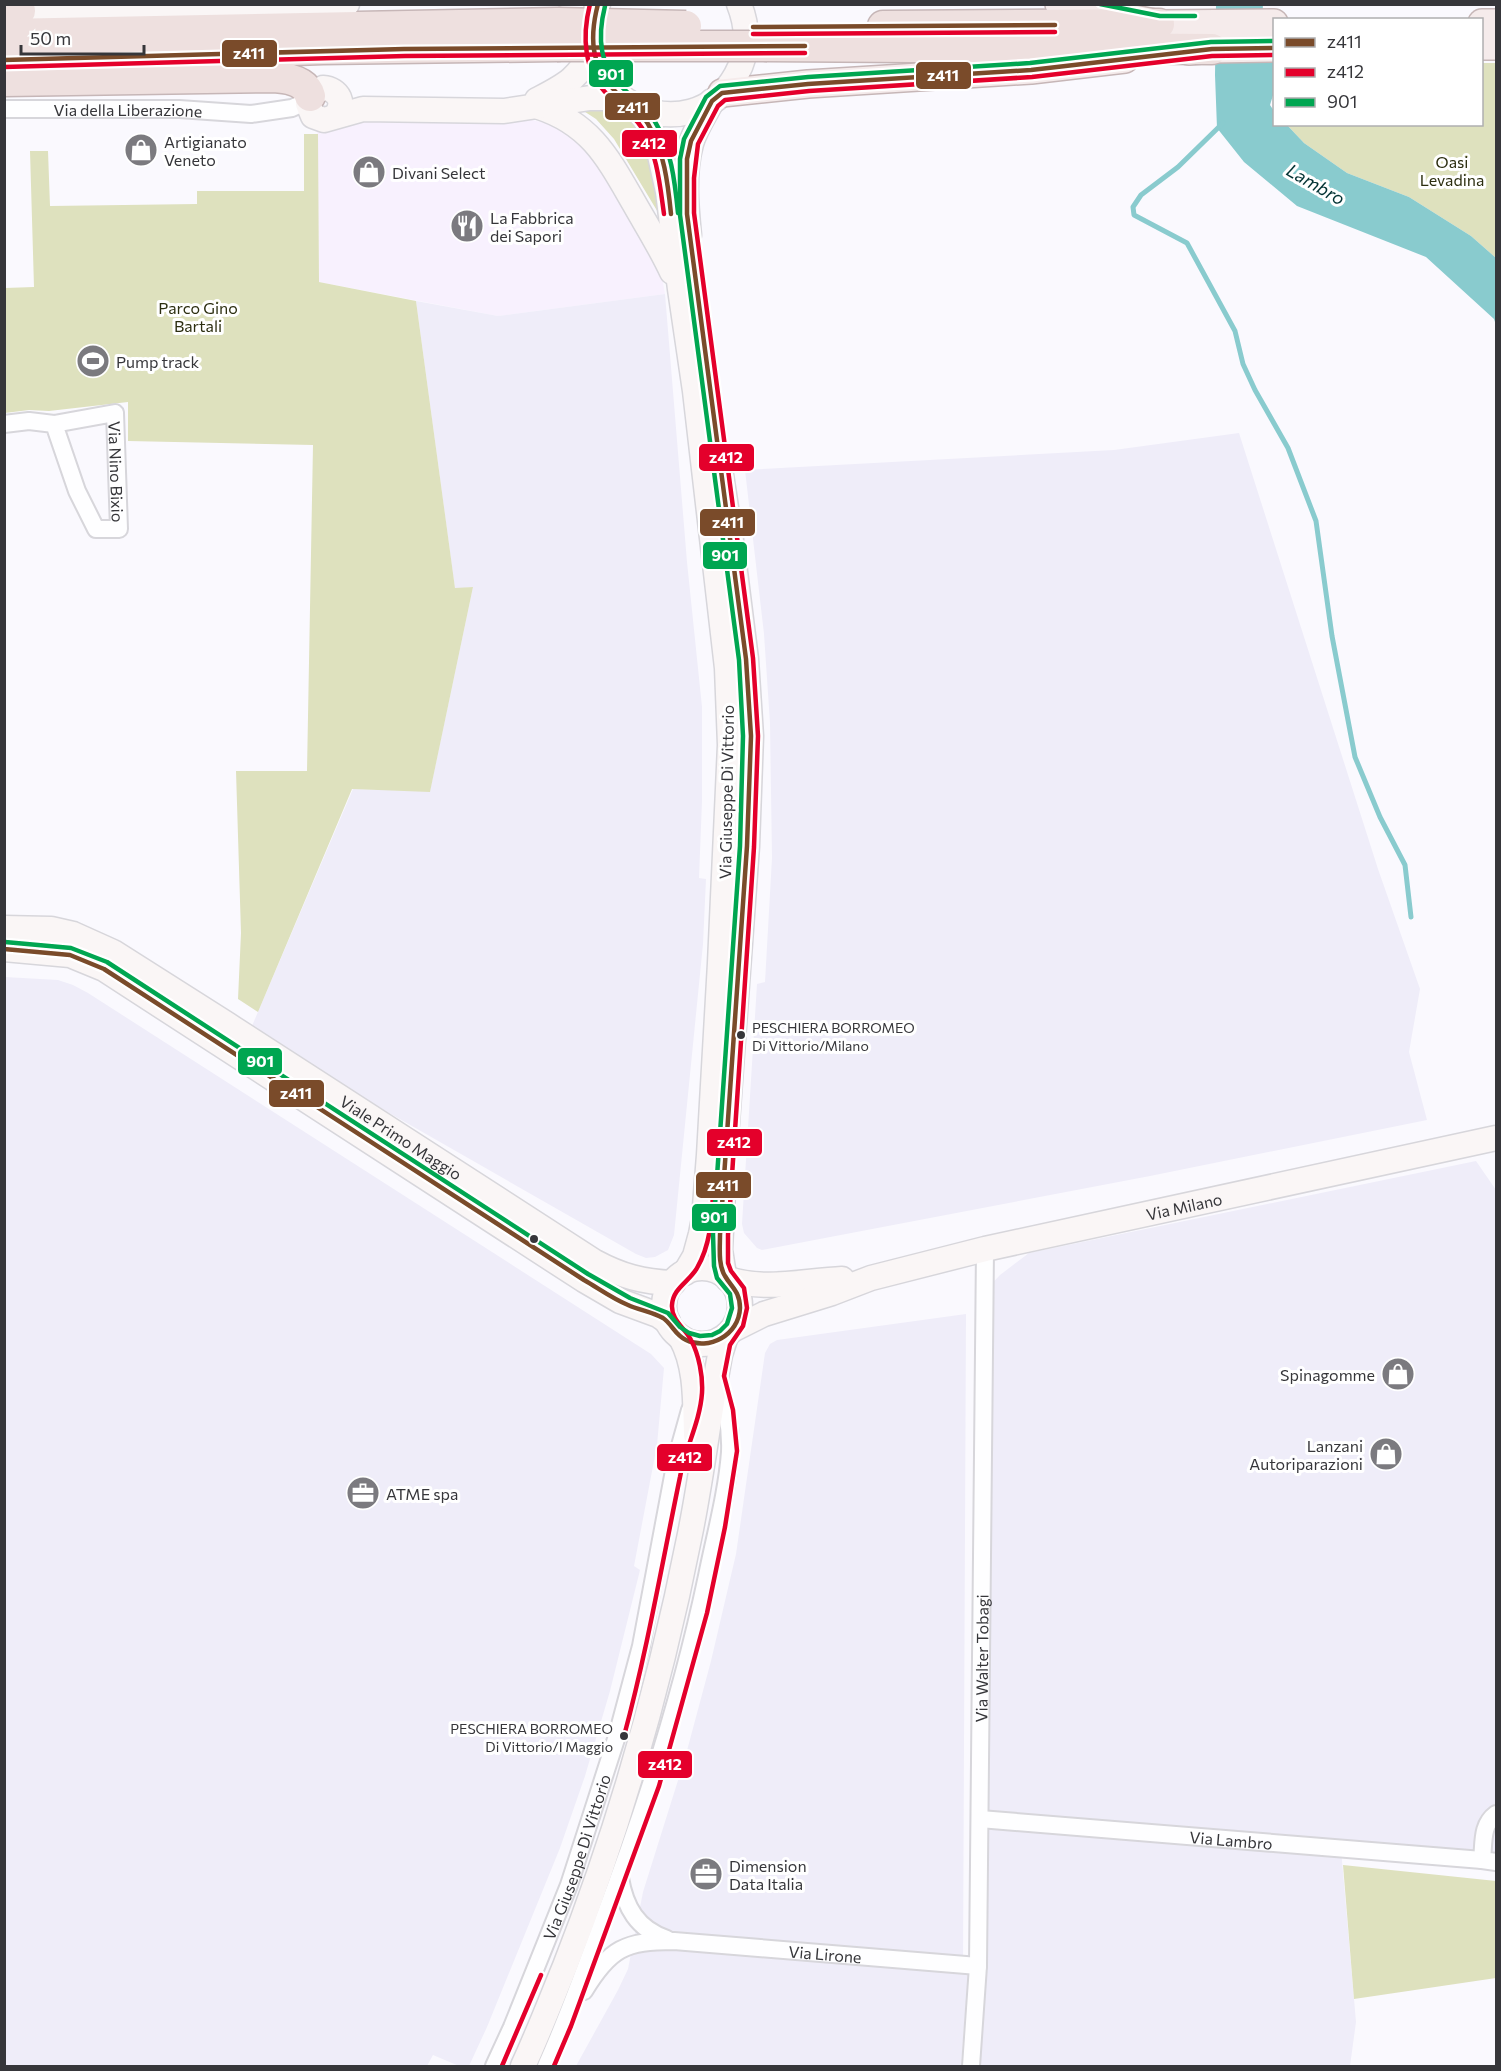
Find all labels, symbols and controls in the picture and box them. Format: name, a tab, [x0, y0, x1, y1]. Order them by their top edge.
scale bar	[21, 18, 144, 56]
legend	[1273, 18, 1483, 126]
text: 50 m	[30, 27, 71, 49]
text: z411	[1327, 30, 1362, 52]
line badge: z411	[221, 39, 278, 68]
text: z411	[233, 43, 265, 62]
line badge: 901	[588, 59, 634, 88]
text: z412	[1327, 60, 1364, 82]
line badge: z411	[915, 61, 972, 90]
text: 901	[597, 64, 625, 83]
text: z411	[927, 65, 959, 84]
text: 901	[1327, 90, 1357, 112]
line badge: z411	[604, 92, 661, 121]
text: z411	[617, 97, 649, 116]
street label: Via della Liberazione	[54, 99, 203, 120]
line badge: z412	[621, 129, 678, 158]
shop icon: Artigianato Veneto	[123, 132, 159, 168]
place label: Artigianato Veneto	[164, 132, 247, 169]
text: z412	[632, 133, 666, 152]
park label: Oasi Levadina	[1420, 152, 1484, 189]
shop icon: Divani Select	[351, 154, 387, 190]
water label: Lambro	[1283, 159, 1349, 209]
place label: Divani Select	[392, 163, 486, 182]
restaurant icon: La Fabbrica dei Sapori	[449, 208, 485, 244]
place label: La Fabbrica dei Sapori	[490, 208, 574, 245]
park label: Parco Gino Bartali	[158, 298, 238, 335]
sports icon: Pump track	[75, 343, 111, 379]
place label: Pump track	[116, 352, 200, 371]
street label: Via Nino Bixio	[106, 421, 128, 523]
line badge: z412	[698, 443, 755, 472]
text: z412	[709, 447, 743, 466]
line badge: z411	[699, 508, 756, 537]
text: z411	[712, 512, 744, 531]
line badge: 901	[702, 541, 748, 570]
text: 901	[711, 545, 739, 564]
street label: Via Giuseppe Di Vittorio	[715, 705, 737, 879]
place label: PESCHIERA BORROMEO Di Vittorio/Milano	[752, 1019, 915, 1054]
marker: PESCHIERA BORROMEO Di Vittorio/Milano	[735, 1029, 747, 1041]
line badge: 901	[237, 1047, 283, 1076]
text: 901	[246, 1051, 274, 1070]
line badge: z411	[268, 1079, 325, 1108]
text: z411	[280, 1083, 312, 1102]
street label: Viale Primo Maggio	[337, 1091, 466, 1183]
line badge: z412	[706, 1128, 763, 1157]
text: z412	[717, 1132, 751, 1151]
line badge: z411	[695, 1171, 752, 1199]
text: z411	[707, 1175, 739, 1194]
street label: Via Milano	[1144, 1188, 1224, 1223]
line badge: 901	[691, 1203, 737, 1232]
text: 901	[700, 1207, 728, 1226]
unlabelled marker	[528, 1233, 540, 1245]
shop icon: Spinagomme	[1380, 1356, 1416, 1392]
place label: Spinagomme	[1280, 1365, 1375, 1384]
place label: Lanzani Autoriparazioni	[1249, 1436, 1363, 1473]
shop icon: Lanzani Autoriparazioni	[1368, 1436, 1404, 1472]
line badge: z412	[656, 1443, 713, 1472]
text: z412	[668, 1447, 702, 1466]
office icon: ATME spa	[345, 1475, 381, 1511]
place label: ATME spa	[386, 1484, 458, 1503]
street label: Via Walter Tobagi	[971, 1594, 991, 1722]
place label: PESCHIERA BORROMEO Di Vittorio/I Maggio	[450, 1720, 613, 1755]
marker: PESCHIERA BORROMEO Di Vittorio/I Maggio	[618, 1730, 630, 1742]
line badge: z412	[637, 1750, 693, 1779]
text: z412	[648, 1754, 682, 1773]
street label: Via Giuseppe Di Vittorio	[539, 1771, 614, 1942]
street label: Via Lambro	[1189, 1827, 1273, 1852]
office icon: Dimension Data Italia	[688, 1856, 724, 1892]
place label: Dimension Data Italia	[729, 1856, 807, 1893]
street label: Via Lirone	[788, 1941, 862, 1966]

